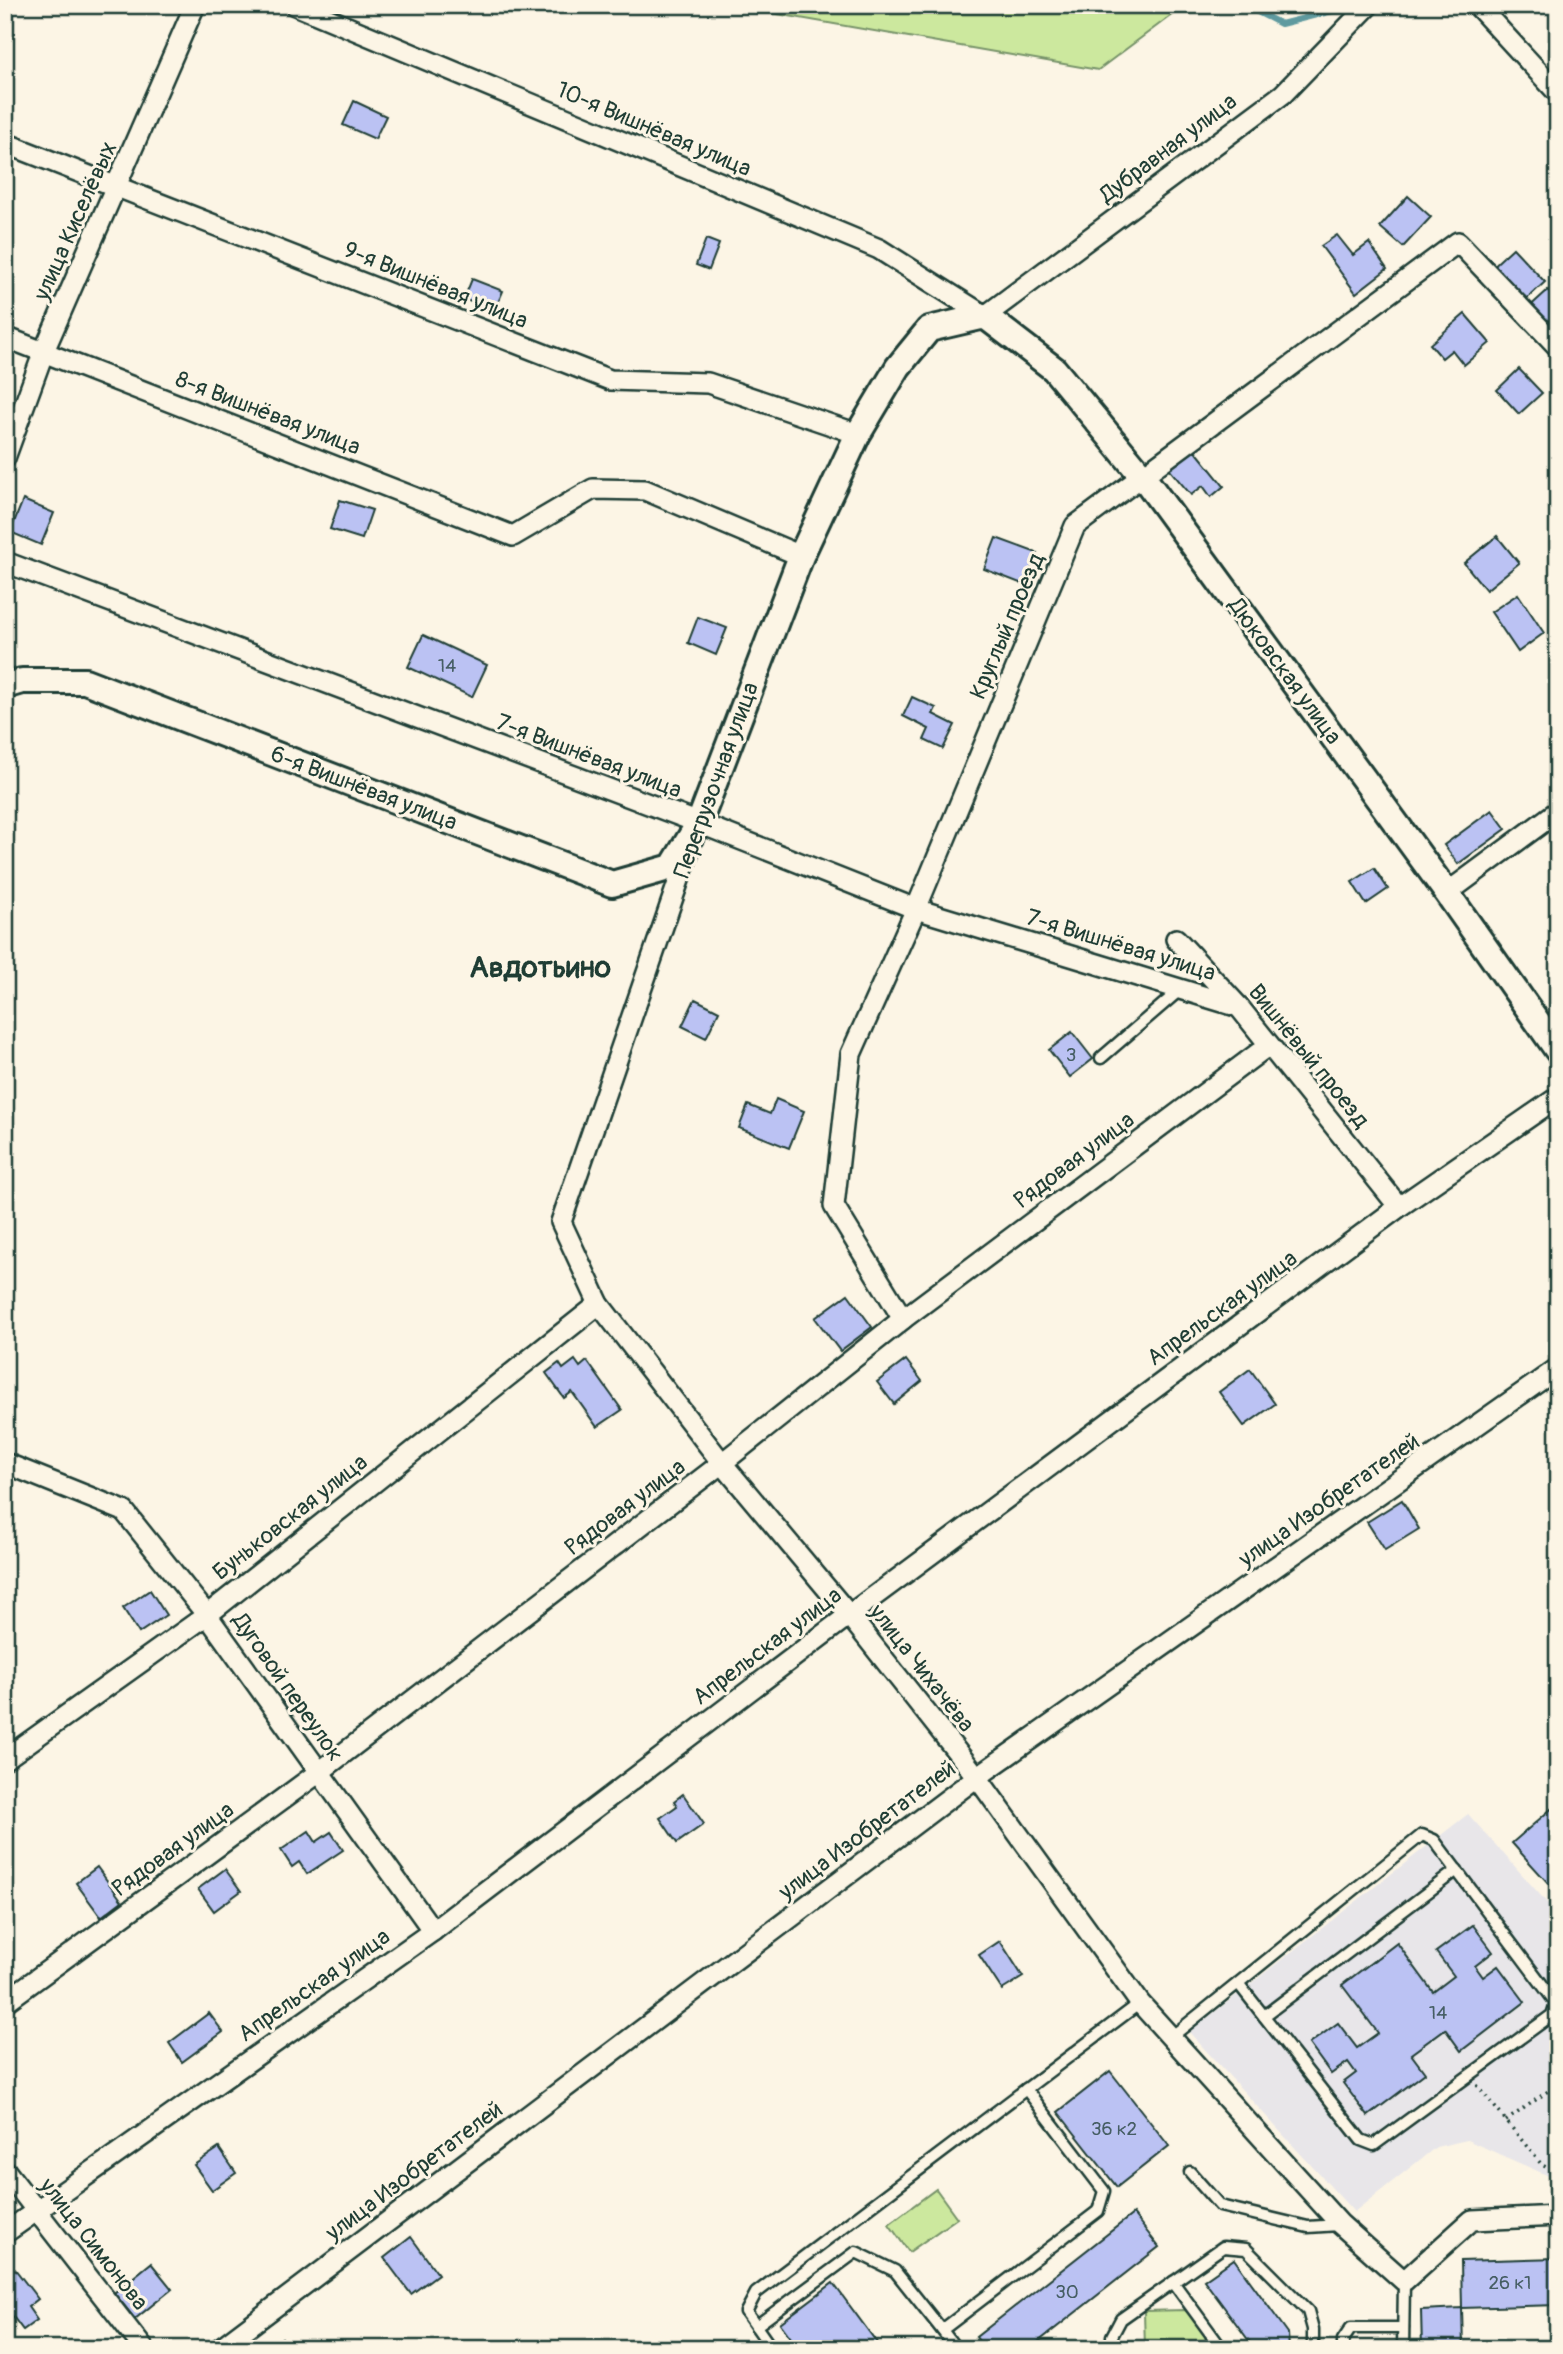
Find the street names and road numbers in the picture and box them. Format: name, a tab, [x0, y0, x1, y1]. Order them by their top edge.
street label: 10-я Вишнёвая улица	[552, 75, 756, 183]
street label: Дубравная улица	[1093, 87, 1243, 210]
street label: улица Киселёвых	[27, 137, 123, 306]
street label: 9-я Вишнёвая улица	[340, 235, 532, 335]
street label: 8-я Вишнёвая улица	[171, 364, 365, 462]
street label: Круглый проезд	[963, 548, 1051, 703]
street label: Дюковская улица	[1221, 591, 1348, 750]
street label: Перегрузочная улица	[667, 678, 765, 882]
street label: 7-я Вишнёвая улица	[492, 707, 686, 805]
street label: 6-я Вишнёвая улица	[267, 739, 461, 837]
street label: 7-я Вишнёвая улица	[1023, 902, 1219, 988]
street label: Вишнёвый проезд	[1242, 978, 1376, 1134]
street label: Рядовая улица	[1008, 1105, 1140, 1215]
street label: Апрельская улица	[1141, 1244, 1303, 1372]
street label: улица Изобретателей	[1232, 1427, 1425, 1574]
street label: Буньковская улица	[207, 1448, 373, 1586]
street label: Рядовая улица	[559, 1452, 691, 1562]
street label: Апрельская улица	[687, 1581, 847, 1711]
street label: улица Чихачёва	[862, 1597, 981, 1738]
street label: Дуговой переулок	[225, 1606, 350, 1767]
street label: улица Изобретателей	[772, 1754, 961, 1907]
street label: Рядовая улица	[106, 1795, 240, 1903]
street label: Апрельская улица	[232, 1922, 396, 2048]
street label: улица Изобретателей	[319, 2095, 508, 2248]
street label: улица Симонова	[33, 2171, 155, 2316]

